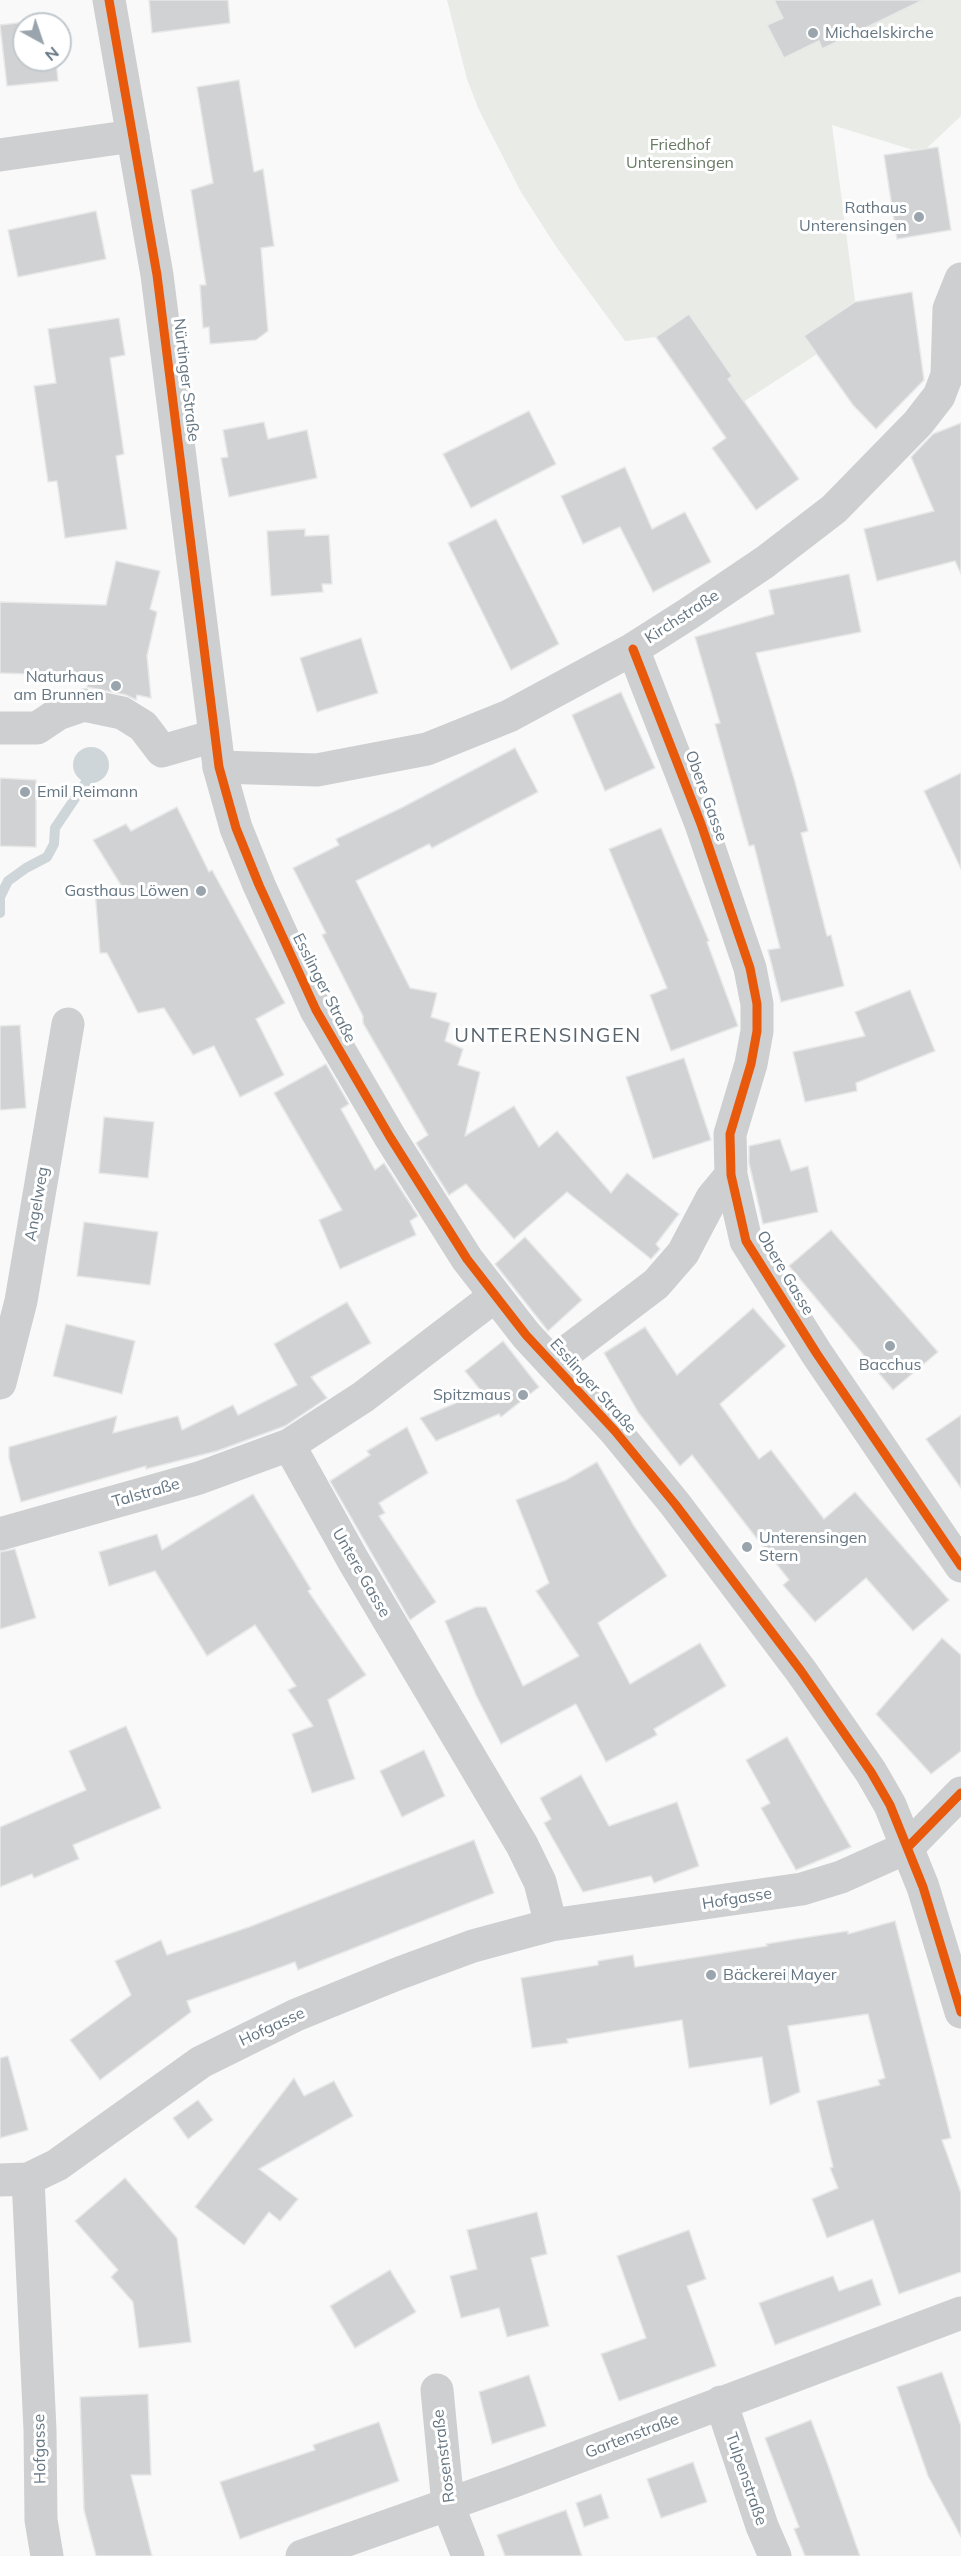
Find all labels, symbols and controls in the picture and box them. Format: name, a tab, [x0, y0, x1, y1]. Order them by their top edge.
north arrow	[12, 12, 72, 72]
place label: Michaelskirche	[825, 23, 934, 43]
marker: Michaelskirche	[806, 26, 820, 40]
text: N	[41, 43, 63, 66]
park label: Friedhof Unterensingen	[626, 135, 734, 173]
place label: Rathaus Unterensingen	[799, 198, 907, 236]
marker: Rathaus Unterensingen	[912, 210, 926, 224]
street label: Nürtinger Straße	[169, 317, 203, 443]
street label: Kirchstraße	[641, 586, 723, 648]
place label: Naturhaus am Brunnen	[13, 667, 104, 705]
marker: Naturhaus am Brunnen	[109, 679, 123, 693]
street label: Obere Gasse	[681, 748, 731, 844]
place label: Emil Reimann	[37, 782, 138, 802]
marker: Emil Reimann	[18, 785, 32, 799]
place label: Gasthaus Löwen	[64, 881, 189, 901]
marker: Gasthaus Löwen	[194, 884, 208, 898]
street label: Esslinger Straße	[288, 930, 360, 1046]
district label: UNTERENSINGEN	[454, 1024, 642, 1048]
street label: Angelweg	[21, 1165, 53, 1243]
street label: Obere Gasse	[752, 1227, 818, 1319]
street label: Esslinger Straße	[546, 1335, 640, 1437]
marker: Bacchus	[883, 1339, 897, 1353]
place label: Bacchus	[859, 1355, 921, 1375]
place label: Spitzmaus	[433, 1385, 511, 1405]
marker: Spitzmaus	[516, 1388, 530, 1402]
street label: Talstraße	[110, 1474, 182, 1512]
street label: Untere Gasse	[328, 1525, 394, 1621]
place label: Unterensingen Stern	[759, 1528, 867, 1566]
marker: Unterensingen Stern	[740, 1540, 754, 1554]
street label: Hofgasse	[701, 1884, 773, 1914]
place label: Bäckerei Mayer	[723, 1965, 837, 1985]
marker: Bäckerei Mayer	[704, 1968, 718, 1982]
street label: Hofgasse	[236, 2003, 308, 2051]
street label: Rosenstraße	[429, 2408, 459, 2504]
street label: Gartenstraße	[582, 2409, 682, 2463]
street label: Hofgasse	[30, 2414, 50, 2484]
street label: Tulpenstraße	[721, 2430, 771, 2528]

